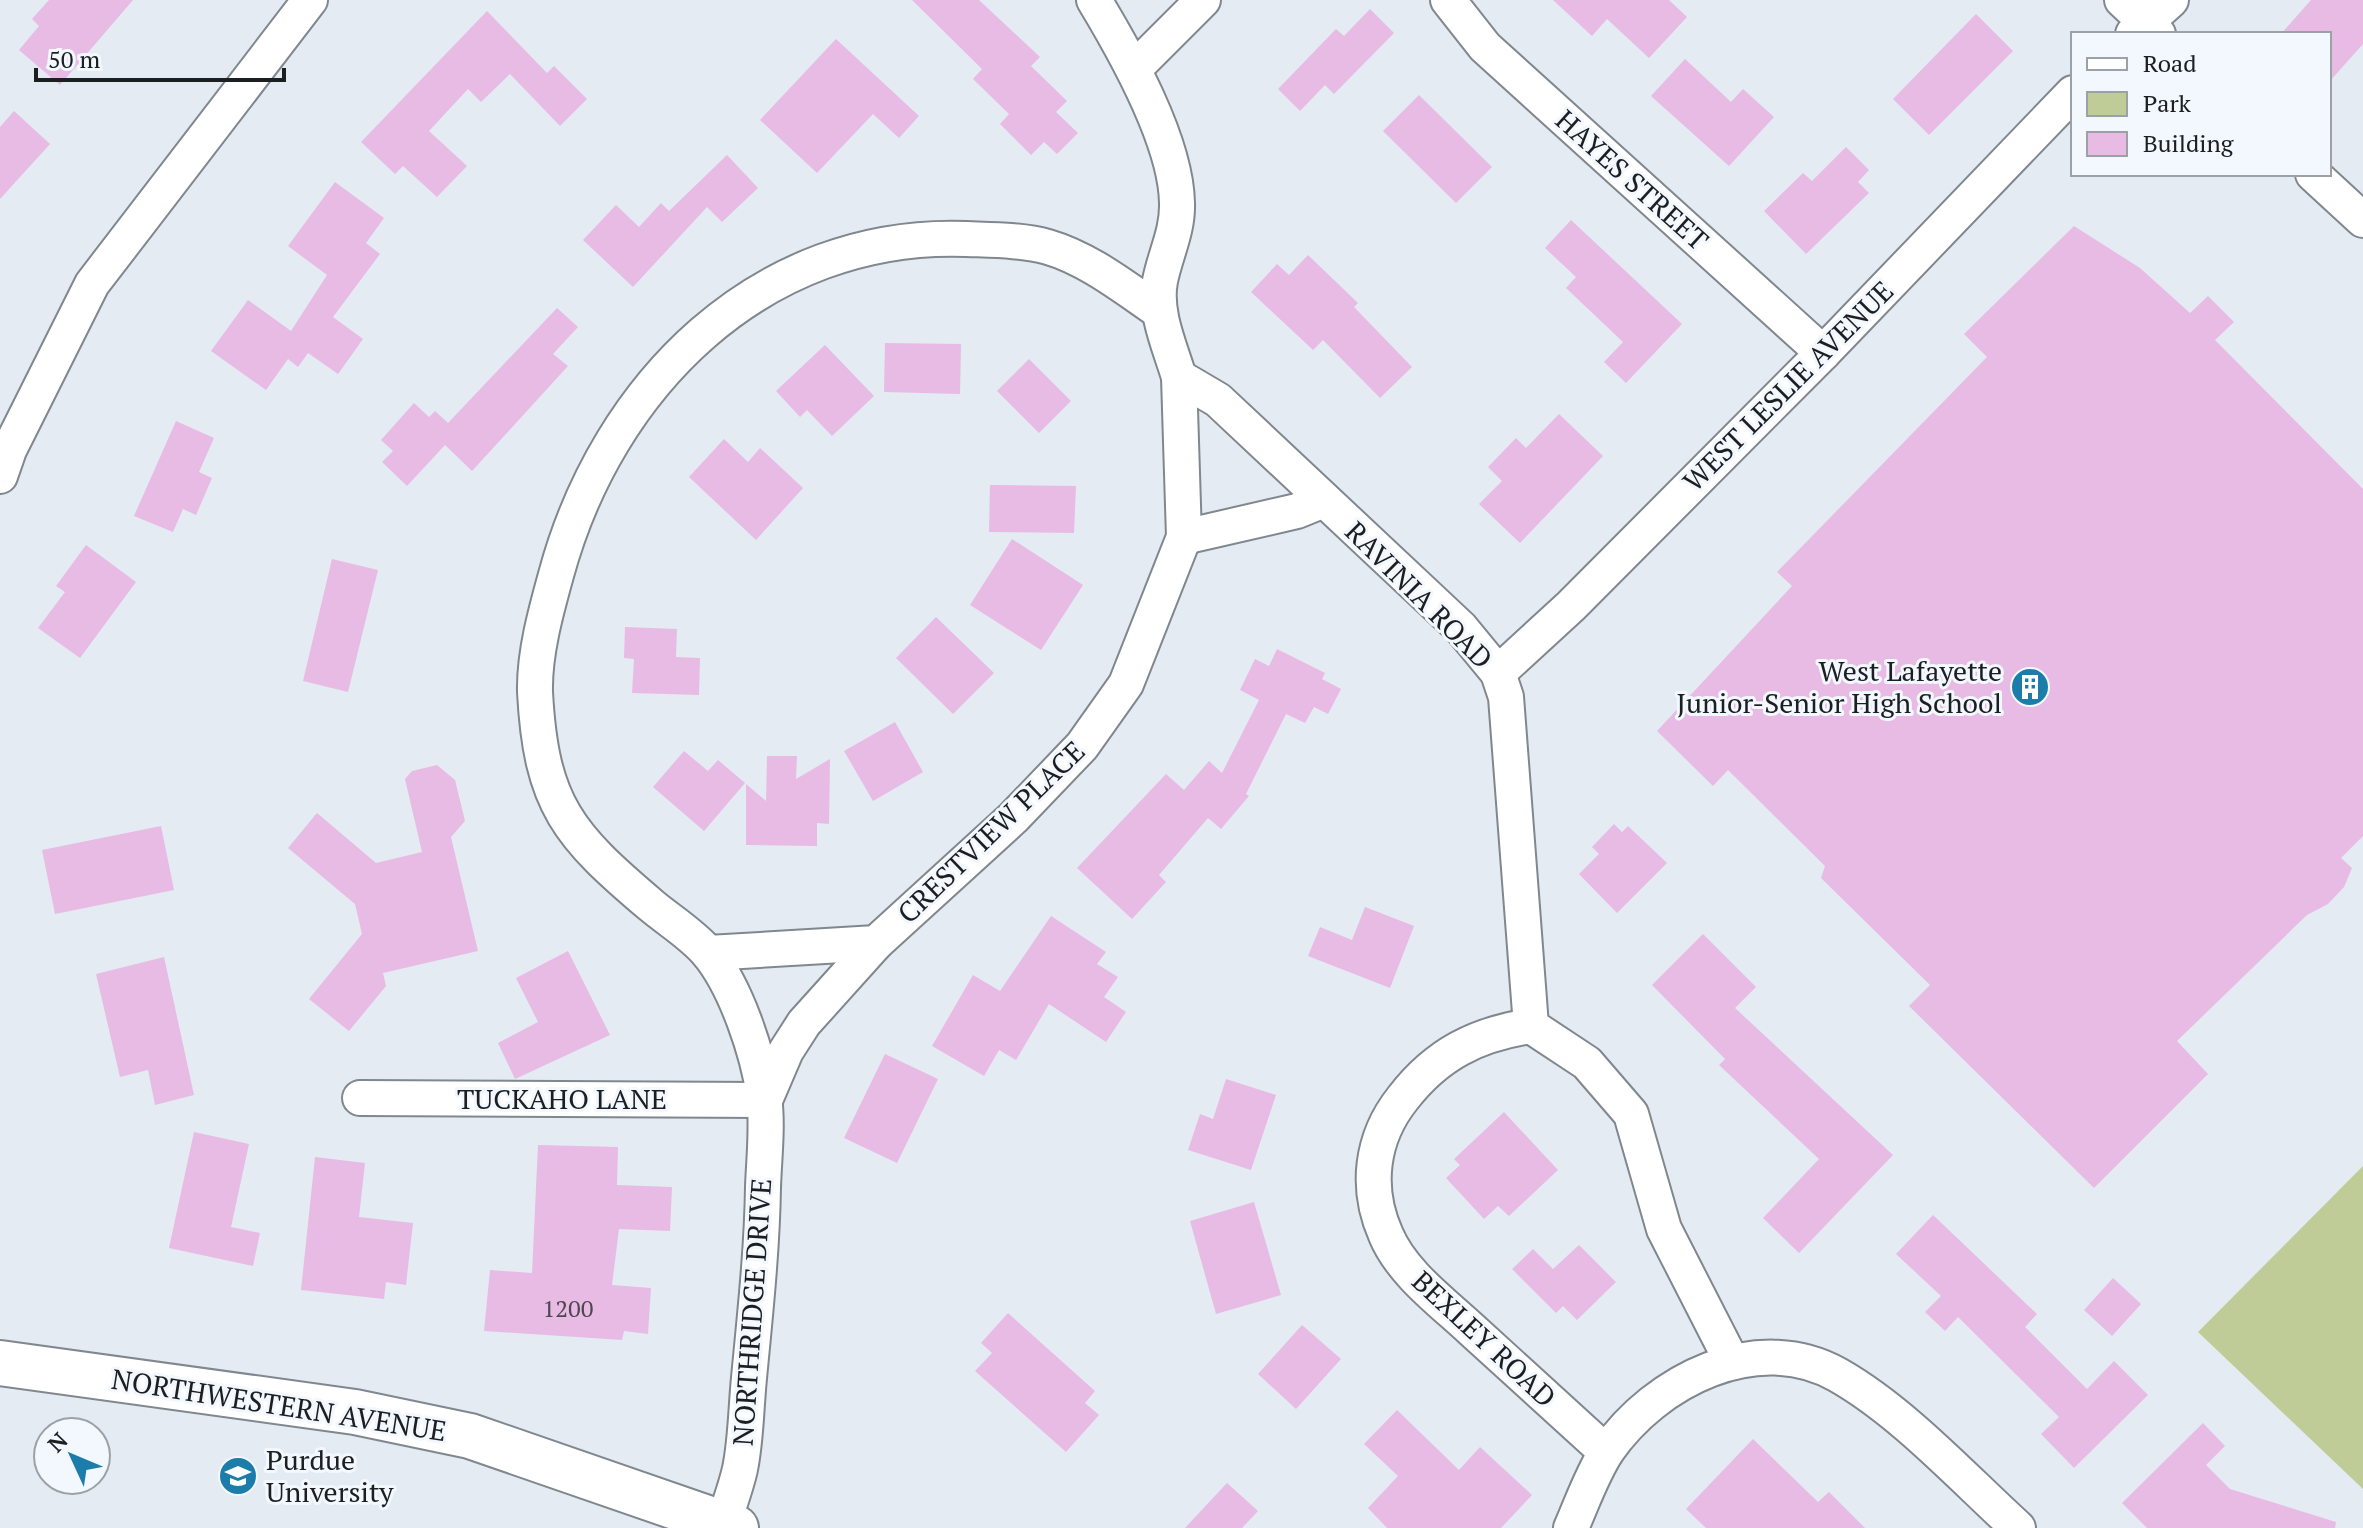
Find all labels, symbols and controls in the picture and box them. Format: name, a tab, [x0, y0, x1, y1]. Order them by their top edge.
scale bar	[36, 32, 284, 82]
legend	[2071, 32, 2331, 176]
text: 50 m	[48, 43, 100, 75]
text: Road	[2143, 47, 2197, 79]
text: Park	[2143, 87, 2192, 119]
street label: HAYES STREET	[1548, 101, 1717, 258]
text: Building	[2143, 127, 2234, 159]
street label: WEST LESLIE AVENUE	[1674, 272, 1901, 499]
street label: RAVINIA ROAD	[1338, 513, 1501, 676]
place label: West Lafayette Junior-Senior High School	[1676, 652, 2002, 721]
building icon: West Lafayette Junior-Senior High School	[2009, 666, 2051, 708]
street label: CRESTVIEW PLACE	[889, 733, 1092, 931]
street label: TUCKAHO LANE	[457, 1080, 667, 1117]
street label: NORTHRIDGE DRIVE	[724, 1177, 779, 1447]
street label: BEXLEY ROAD	[1404, 1262, 1564, 1415]
house number: 1200	[542, 1292, 594, 1324]
street label: NORTHWESTERN AVENUE	[109, 1360, 449, 1449]
north arrow	[32, 1416, 112, 1496]
text: N	[41, 1425, 74, 1458]
place label: Purdue University	[266, 1441, 394, 1510]
school or university icon: Purdue University	[217, 1455, 259, 1497]

